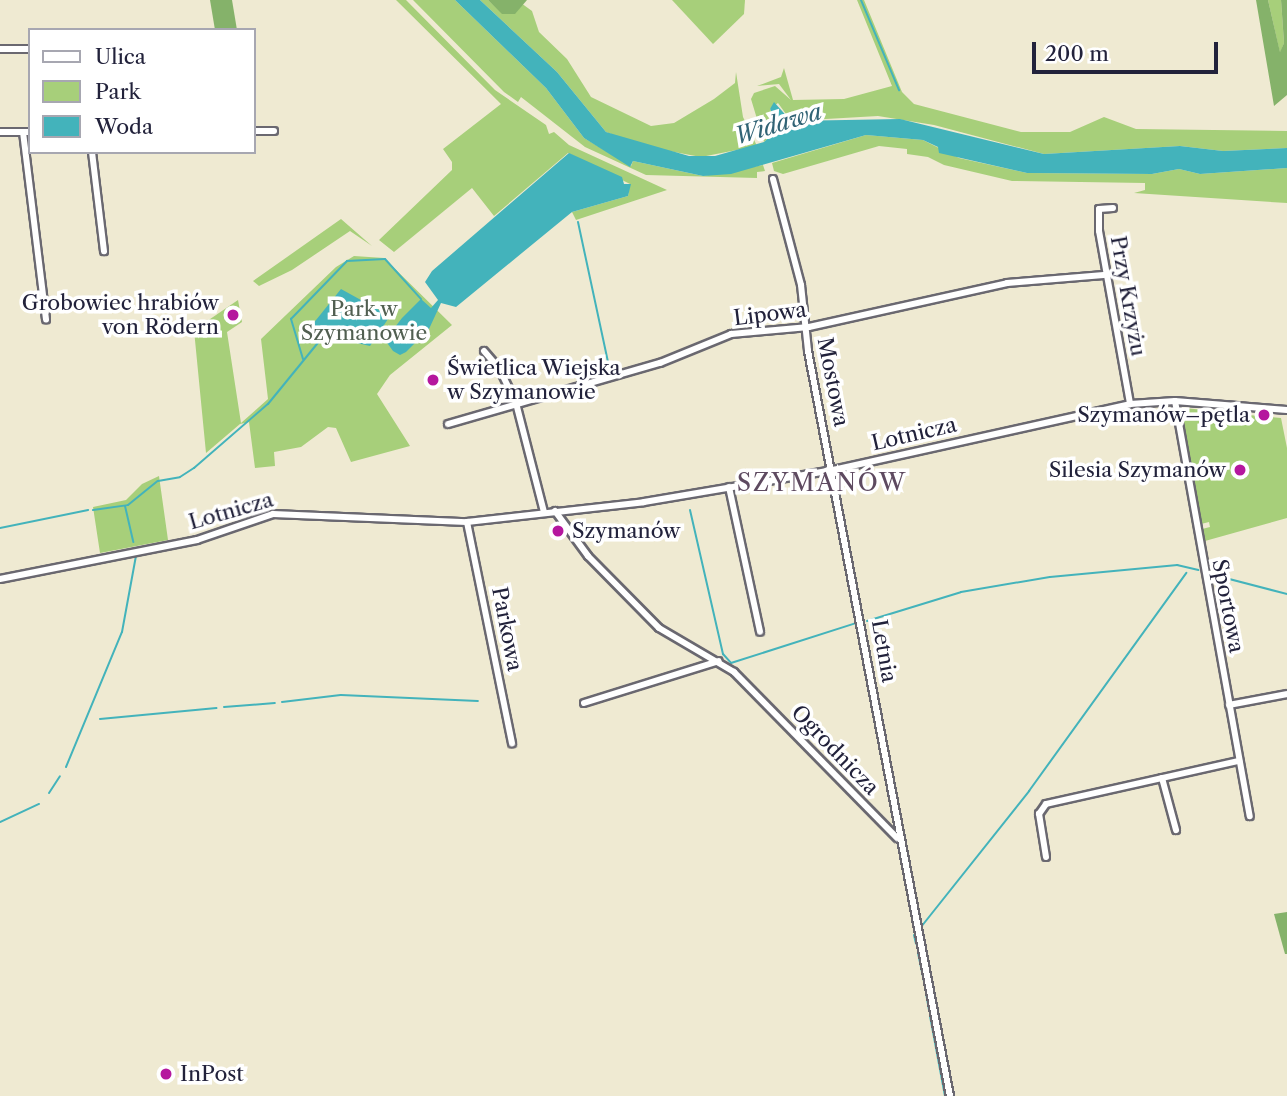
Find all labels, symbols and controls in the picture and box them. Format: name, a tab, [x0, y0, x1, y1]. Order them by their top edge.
legend	[28, 28, 256, 154]
scale bar	[1035, 28, 1220, 72]
text: 200 m	[1045, 41, 1109, 66]
text: Ulica	[95, 44, 146, 69]
text: Park	[95, 79, 141, 104]
water label: Widawa	[731, 98, 825, 150]
text: Woda	[95, 114, 153, 139]
street label: Przy Krzyżu	[1105, 234, 1151, 358]
place label: Grobowiec hrabiów von Rödern	[22, 290, 219, 340]
park label: Park w Szymanowie	[301, 296, 427, 346]
street label: Lipowa	[732, 297, 808, 331]
marker: Grobowiec hrabiów von Rödern	[225, 307, 241, 323]
street label: Mostowa	[812, 335, 854, 429]
place label: Świetlica Wiejska w Szymanowie	[447, 355, 622, 405]
marker: Świetlica Wiejska w Szymanowie	[425, 372, 441, 388]
place label: Szymanów–pętla	[1077, 402, 1250, 428]
marker: Szymanów–pętla	[1256, 407, 1272, 423]
street label: Lotnicza	[869, 412, 959, 456]
place label: Silesia Szymanów	[1048, 457, 1226, 483]
marker: Silesia Szymanów	[1232, 462, 1248, 478]
district label: SZYMANÓW	[738, 469, 906, 497]
street label: Lotnicza	[186, 487, 276, 535]
place label: Szymanów	[572, 518, 680, 544]
marker: Szymanów	[550, 523, 566, 539]
street label: Sportowa	[1207, 557, 1249, 655]
street label: Parkowa	[487, 585, 527, 673]
street label: Letnia	[866, 618, 902, 684]
street label: Ogrodnicza	[786, 700, 884, 800]
place label: InPost	[180, 1061, 244, 1087]
marker: InPost	[158, 1066, 174, 1082]

